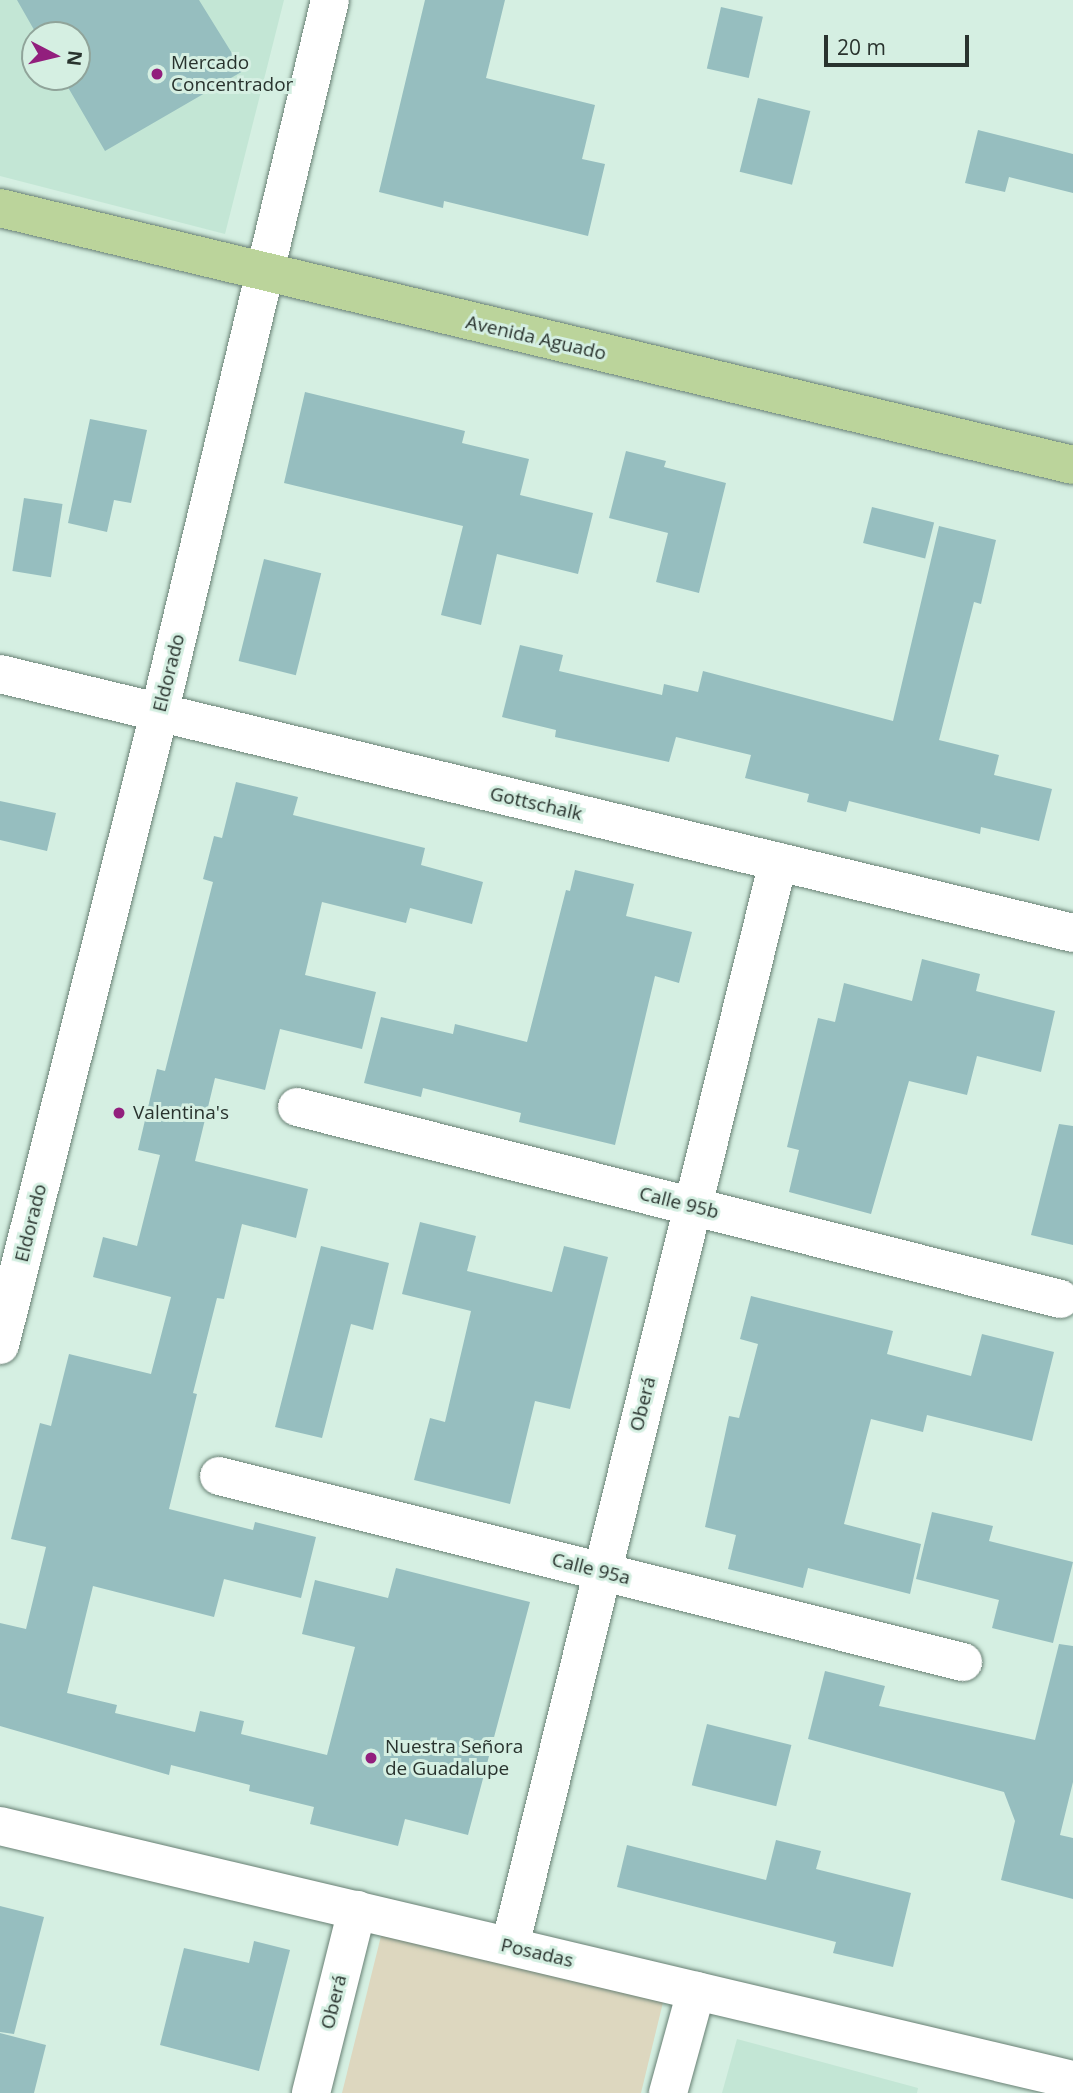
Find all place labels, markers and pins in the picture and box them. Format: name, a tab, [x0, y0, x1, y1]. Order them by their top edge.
place label: Mercado Concentrador	[171, 52, 293, 96]
marker: Mercado Concentrador	[149, 66, 165, 82]
place label: Valentina's	[133, 1102, 229, 1124]
marker: Valentina's	[111, 1105, 127, 1121]
place label: Nuestra Señora de Guadalupe	[385, 1736, 523, 1780]
marker: Nuestra Señora de Guadalupe	[363, 1750, 379, 1766]

